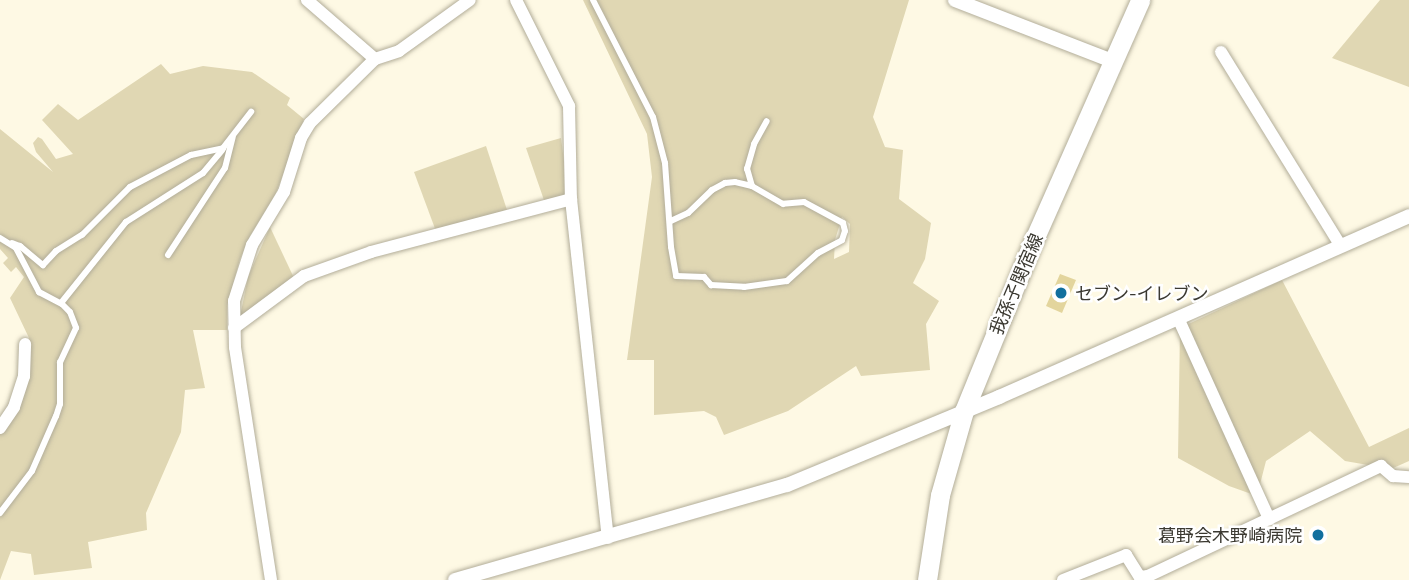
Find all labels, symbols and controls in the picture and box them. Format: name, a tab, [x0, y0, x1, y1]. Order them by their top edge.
street label: 我孫子関宿線	[985, 230, 1047, 338]
place label: セブン-イレブン	[1075, 282, 1209, 304]
marker: セブン-イレブン	[1053, 285, 1069, 301]
place label: 葛野会木野崎病院	[1158, 524, 1302, 546]
marker: 葛野会木野崎病院	[1308, 525, 1328, 545]

